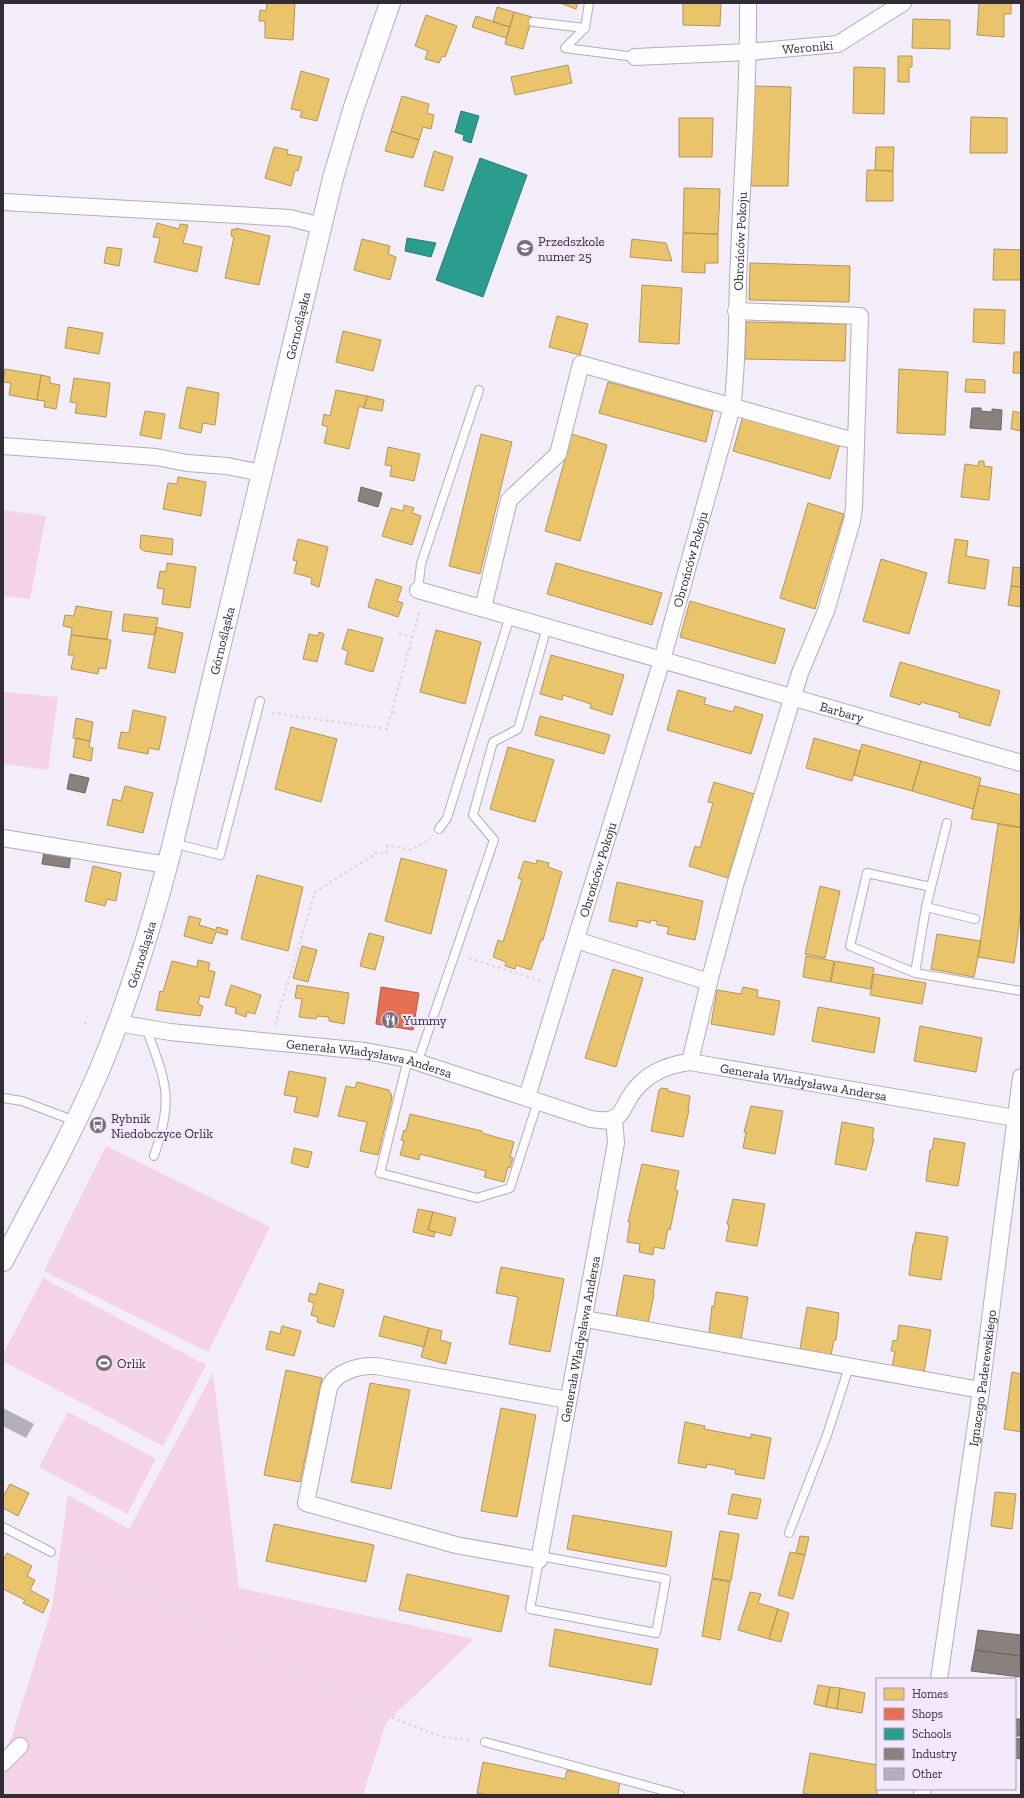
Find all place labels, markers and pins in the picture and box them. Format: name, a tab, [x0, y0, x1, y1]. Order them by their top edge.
place label: Przedszkole numer 25	[538, 234, 605, 264]
school or university icon: Przedszkole numer 25	[515, 238, 535, 258]
restaurant icon: Yummy	[380, 1010, 400, 1030]
place label: Yummy	[402, 1013, 447, 1028]
place label: Rybnik Niedobczyce Orlik	[111, 1111, 213, 1141]
bus stop icon: Rybnik Niedobczyce Orlik	[88, 1115, 108, 1135]
sports icon: Orlik	[94, 1353, 114, 1373]
place label: Orlik	[117, 1356, 146, 1371]

